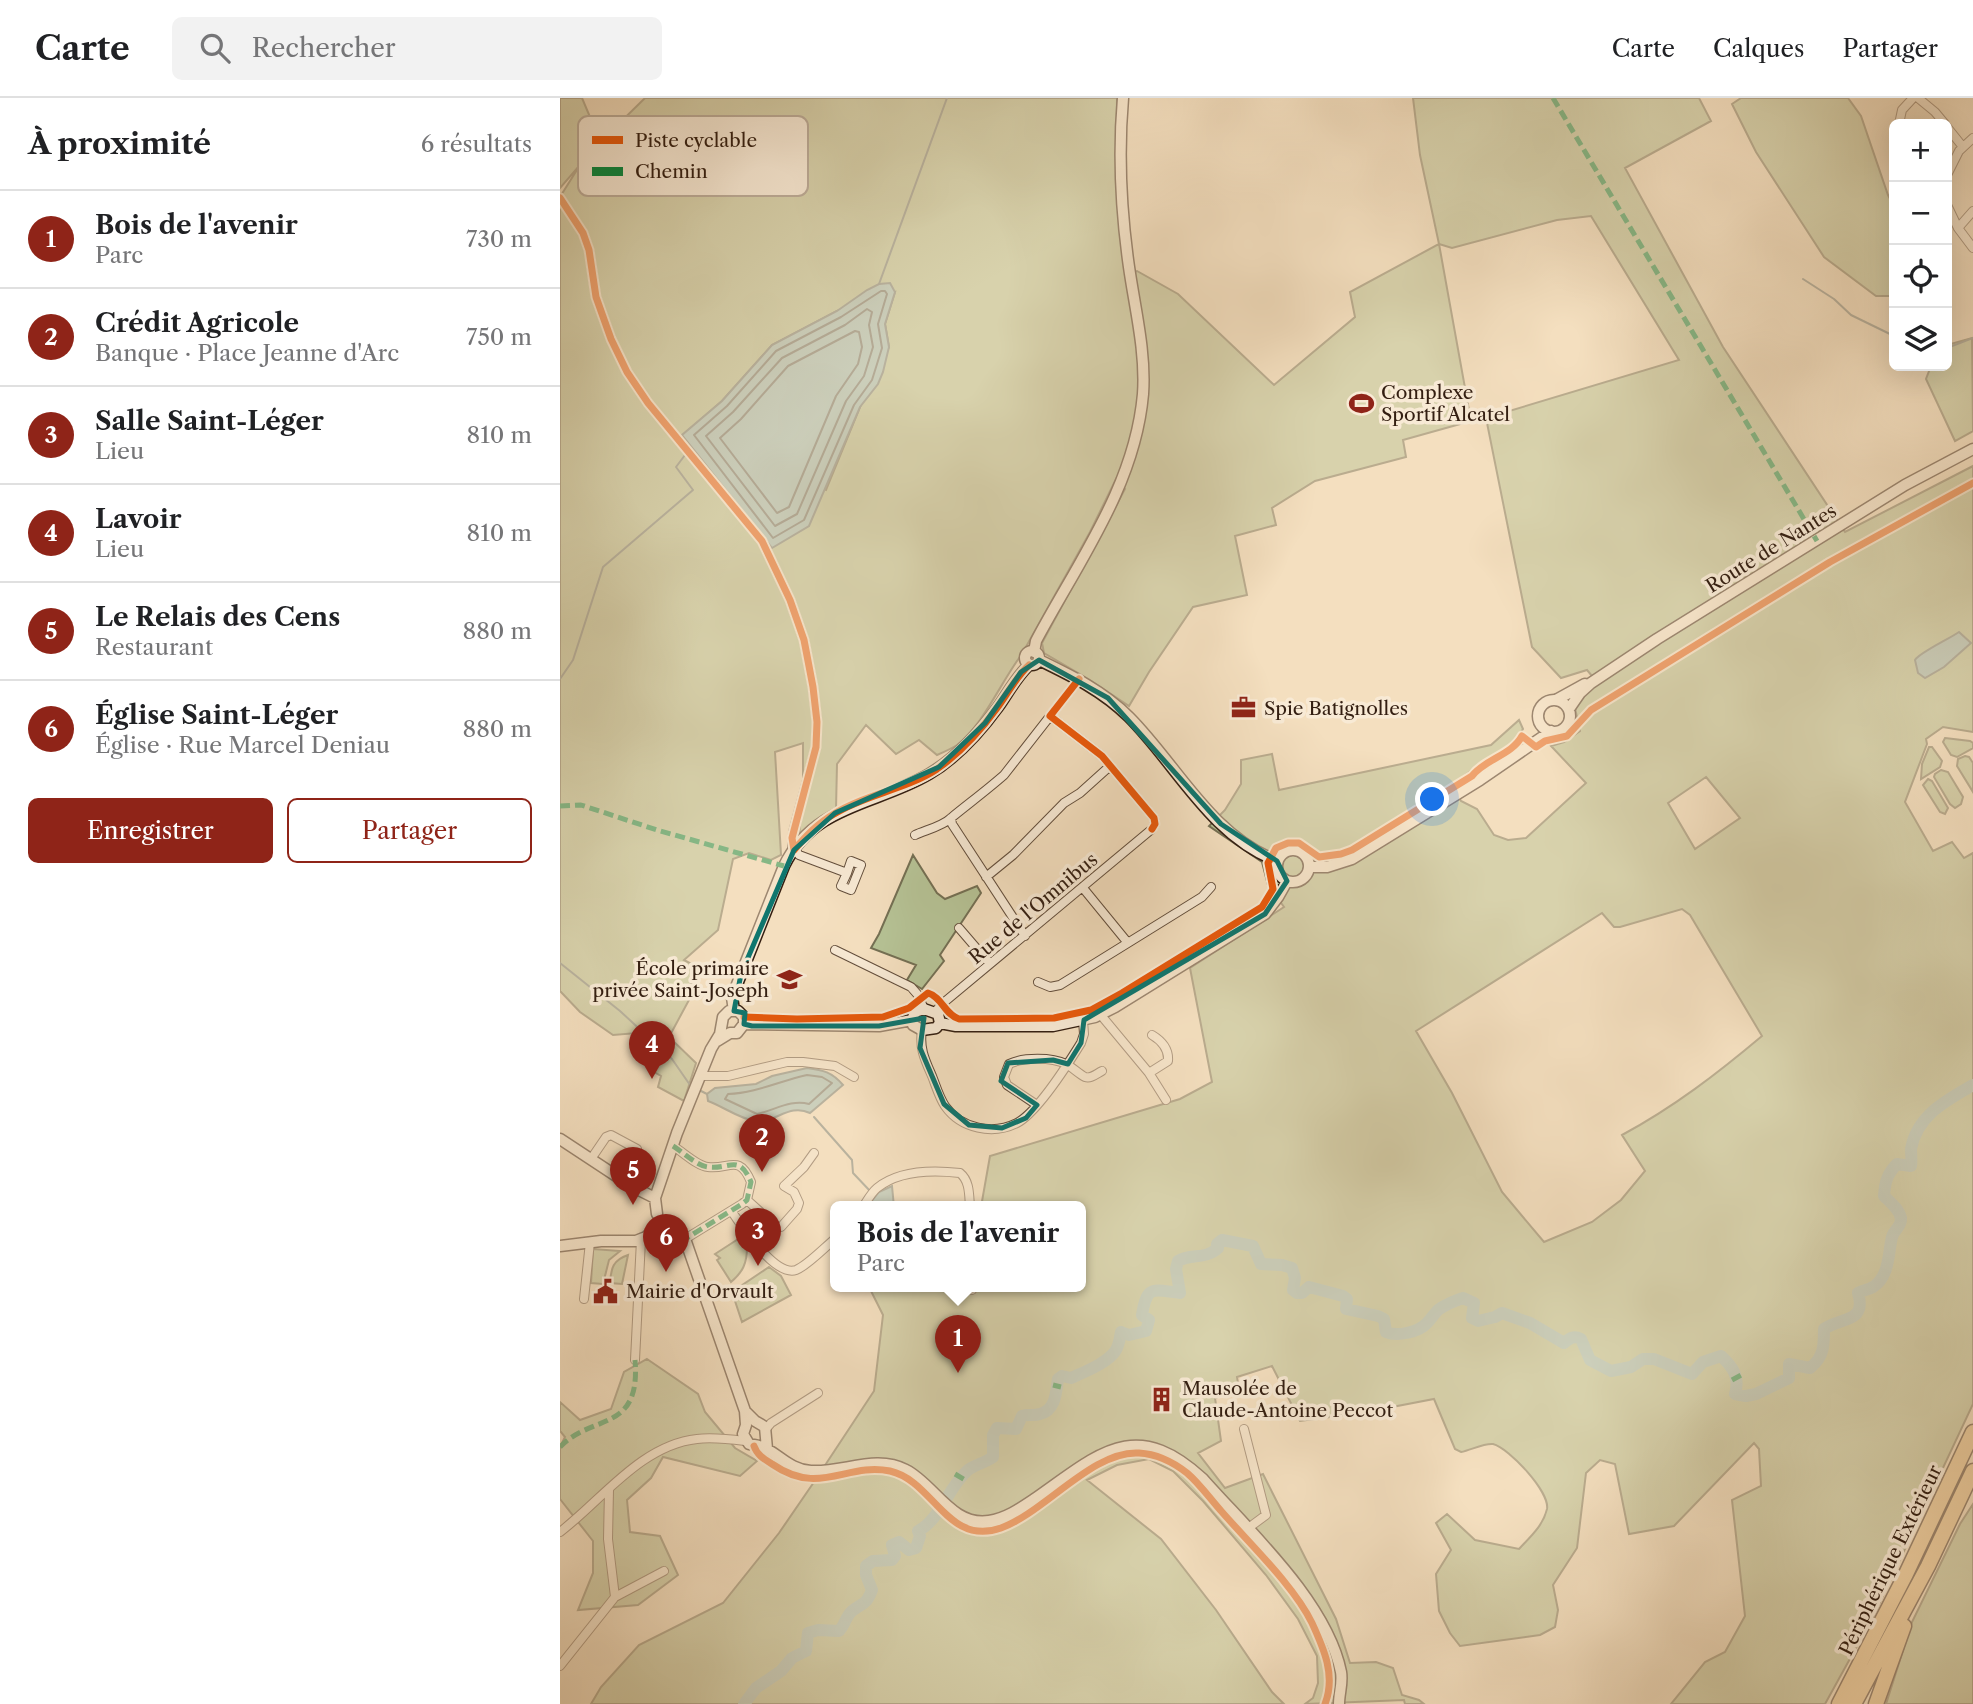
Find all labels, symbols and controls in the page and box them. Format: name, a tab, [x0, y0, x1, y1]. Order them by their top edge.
search box	[172, 17, 662, 80]
text: Carte	[35, 28, 130, 69]
icon: search	[196, 29, 234, 67]
text: Rechercher	[252, 32, 396, 64]
text: Carte	[1612, 34, 1675, 63]
text: Calques	[1713, 34, 1804, 63]
text: Partager	[1842, 34, 1938, 63]
legend	[578, 116, 808, 196]
map controls	[1889, 119, 1952, 371]
button: +	[1889, 119, 1952, 182]
text: À proximité	[28, 125, 211, 162]
text: Piste cyclable	[635, 129, 757, 152]
text: 6 résultats	[421, 130, 532, 158]
text: Chemin	[635, 160, 708, 183]
button: −	[1889, 182, 1952, 245]
text: Bois de l'avenir	[95, 209, 298, 241]
text: 1	[46, 225, 56, 253]
text: 730 m	[466, 225, 532, 253]
text: Parc	[95, 241, 143, 269]
button: locate	[1889, 245, 1952, 308]
text: Crédit Agricole	[95, 307, 299, 339]
button: layers	[1889, 308, 1952, 371]
text: 2	[44, 323, 58, 351]
text: 750 m	[466, 323, 532, 351]
text: Banque · Place Jeanne d'Arc	[95, 339, 399, 367]
place label: Complexe Sportif Alcatel	[1381, 381, 1510, 426]
sports icon: Complexe Sportif Alcatel	[1347, 389, 1375, 417]
text: Salle Saint-Léger	[95, 405, 324, 437]
text: 3	[45, 421, 58, 449]
text: 810 m	[467, 421, 532, 449]
text: Lieu	[95, 437, 144, 465]
street label: Route de Nantes	[1702, 499, 1841, 598]
text: Lavoir	[95, 503, 181, 535]
text: 4	[44, 519, 58, 547]
text: 810 m	[467, 519, 532, 547]
text: Lieu	[95, 535, 144, 563]
text: Le Relais des Cens	[95, 601, 340, 633]
text: 5	[45, 617, 57, 645]
text: 880 m	[463, 617, 532, 645]
text: Restaurant	[95, 633, 213, 661]
office icon: Spie Batignolles	[1230, 694, 1258, 722]
place label: Spie Batignolles	[1264, 697, 1408, 720]
text: Église Saint-Léger	[95, 699, 338, 731]
text: 6	[44, 715, 58, 743]
text: 880 m	[463, 715, 532, 743]
text: Église · Rue Marcel Deniau	[95, 731, 390, 759]
your location	[1415, 782, 1449, 816]
button: Enregistrer	[28, 798, 273, 863]
button: Partager	[287, 798, 532, 863]
street label: Rue de l'Omnibus	[964, 848, 1102, 969]
place label: École primaire privée Saint-Joseph	[593, 957, 769, 1002]
school or university icon: École primaire privée Saint-Joseph	[775, 965, 803, 993]
pin: 4	[629, 1021, 675, 1079]
pin: 2	[739, 1114, 785, 1172]
pin: 5	[610, 1147, 656, 1205]
popup	[830, 1201, 1086, 1292]
pin: 3	[735, 1208, 781, 1266]
pin: 6	[643, 1214, 689, 1272]
text: Bois de l'avenir	[857, 1217, 1059, 1249]
text: Parc	[857, 1249, 905, 1277]
public building icon: Mairie d'Orvault	[592, 1277, 620, 1305]
place label: Mairie d'Orvault	[626, 1280, 774, 1303]
pin: 1	[935, 1315, 981, 1373]
place label: Mausolée de Claude-Antoine Peccot	[1182, 1377, 1394, 1422]
building icon: Mausolée de Claude-Antoine Peccot	[1148, 1385, 1176, 1413]
street label: Périphérique Extérieur	[1834, 1461, 1947, 1659]

